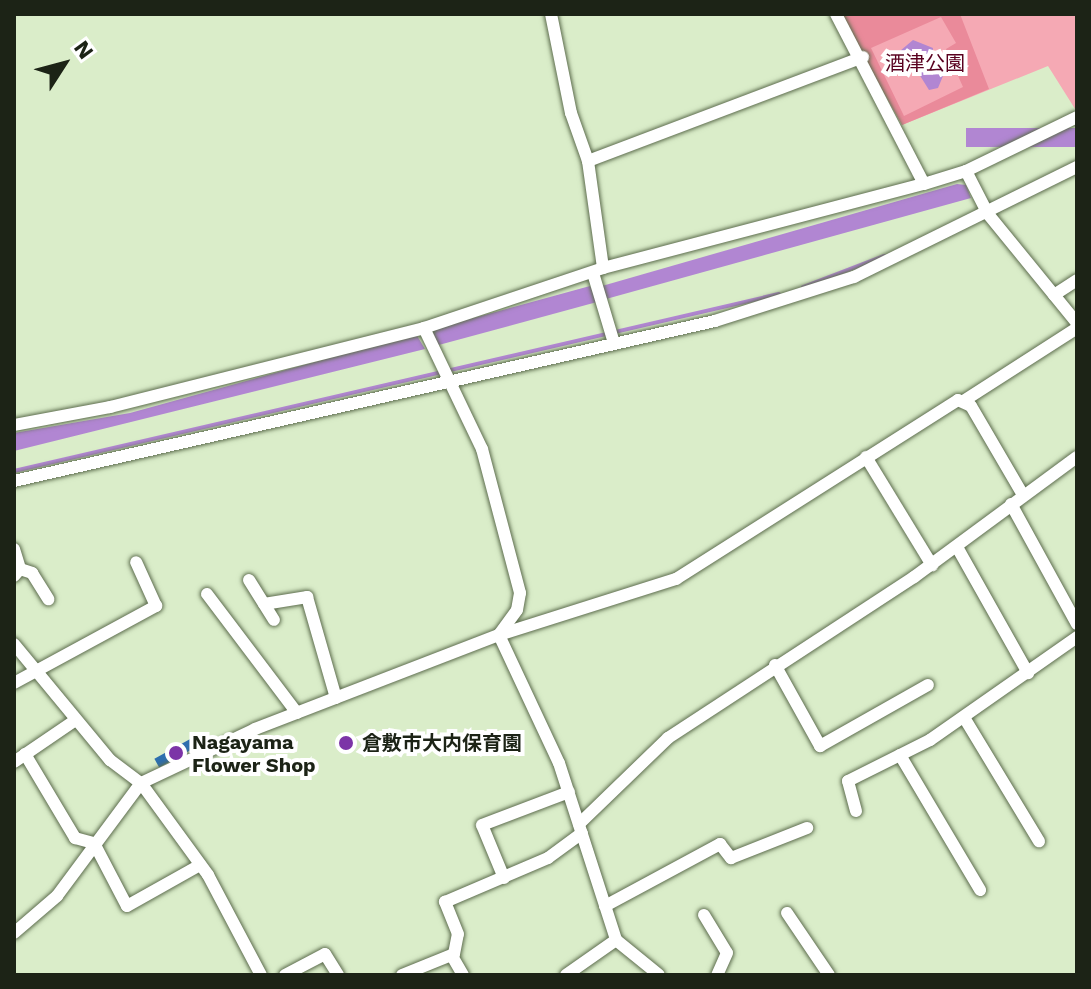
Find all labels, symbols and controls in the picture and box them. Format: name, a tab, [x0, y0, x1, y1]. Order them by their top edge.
north arrow	[24, 24, 104, 104]
text: N	[69, 36, 99, 64]
park label: 酒津公園	[885, 51, 965, 75]
place label: Nagayama Flower Shop	[192, 730, 316, 777]
place label: 倉敷市大内保育園	[362, 731, 522, 755]
marker: 倉敷市大内保育園	[337, 734, 355, 752]
marker: Nagayama Flower Shop	[167, 744, 185, 762]

